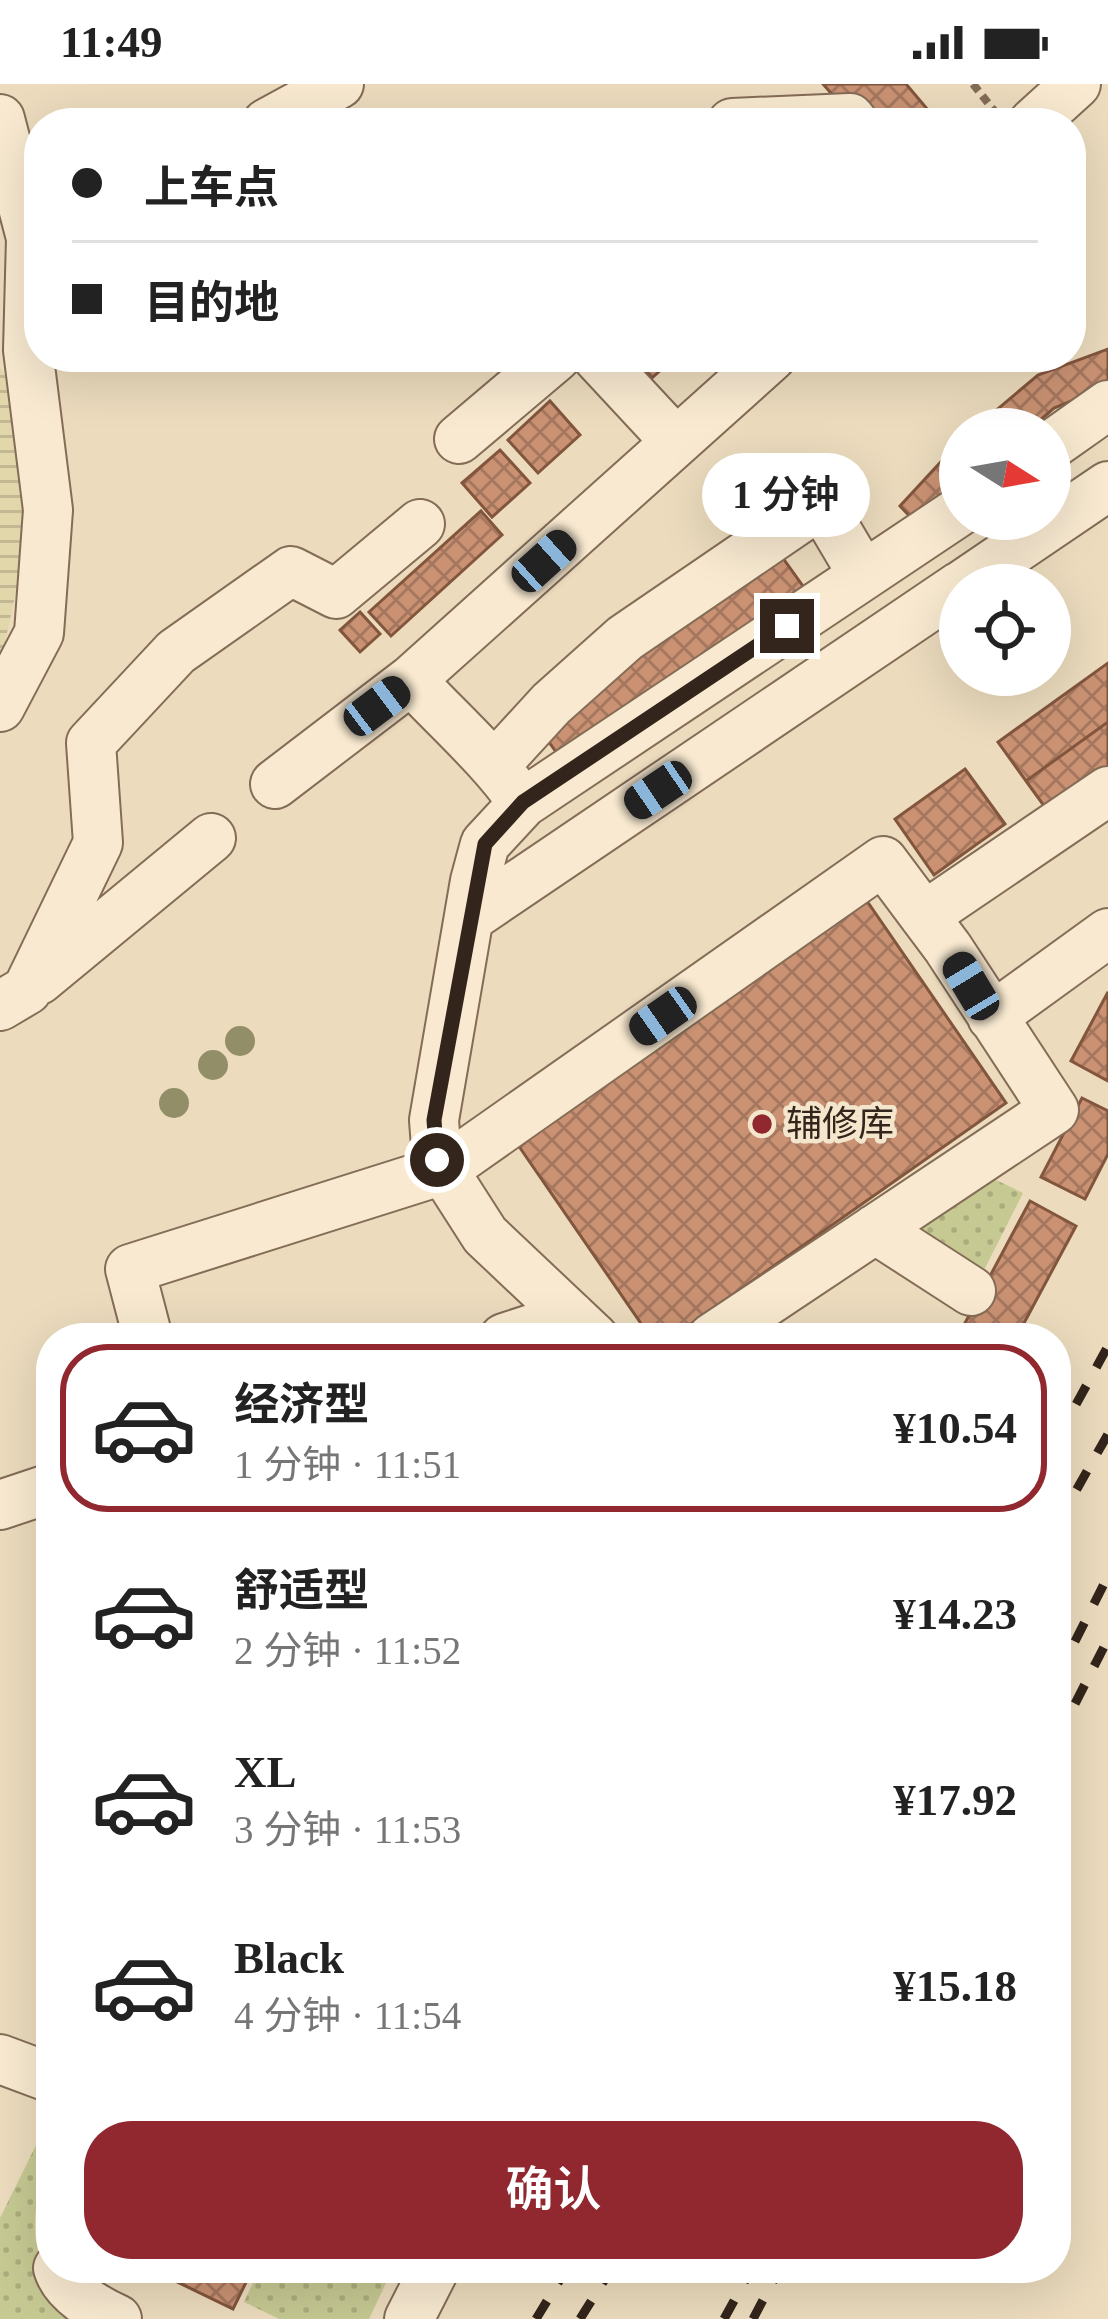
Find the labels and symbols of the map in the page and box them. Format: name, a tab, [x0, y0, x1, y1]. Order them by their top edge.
north arrow	[939, 408, 1071, 540]
callout: 1 分钟	[703, 452, 871, 536]
car	[505, 524, 583, 598]
route end	[760, 599, 814, 653]
car	[337, 670, 417, 742]
car	[618, 755, 698, 825]
car	[937, 946, 1005, 1026]
car	[623, 981, 703, 1051]
place label: 辅修库	[786, 1104, 894, 1144]
marker: 辅修库	[749, 1111, 775, 1137]
route start	[410, 1133, 464, 1187]

